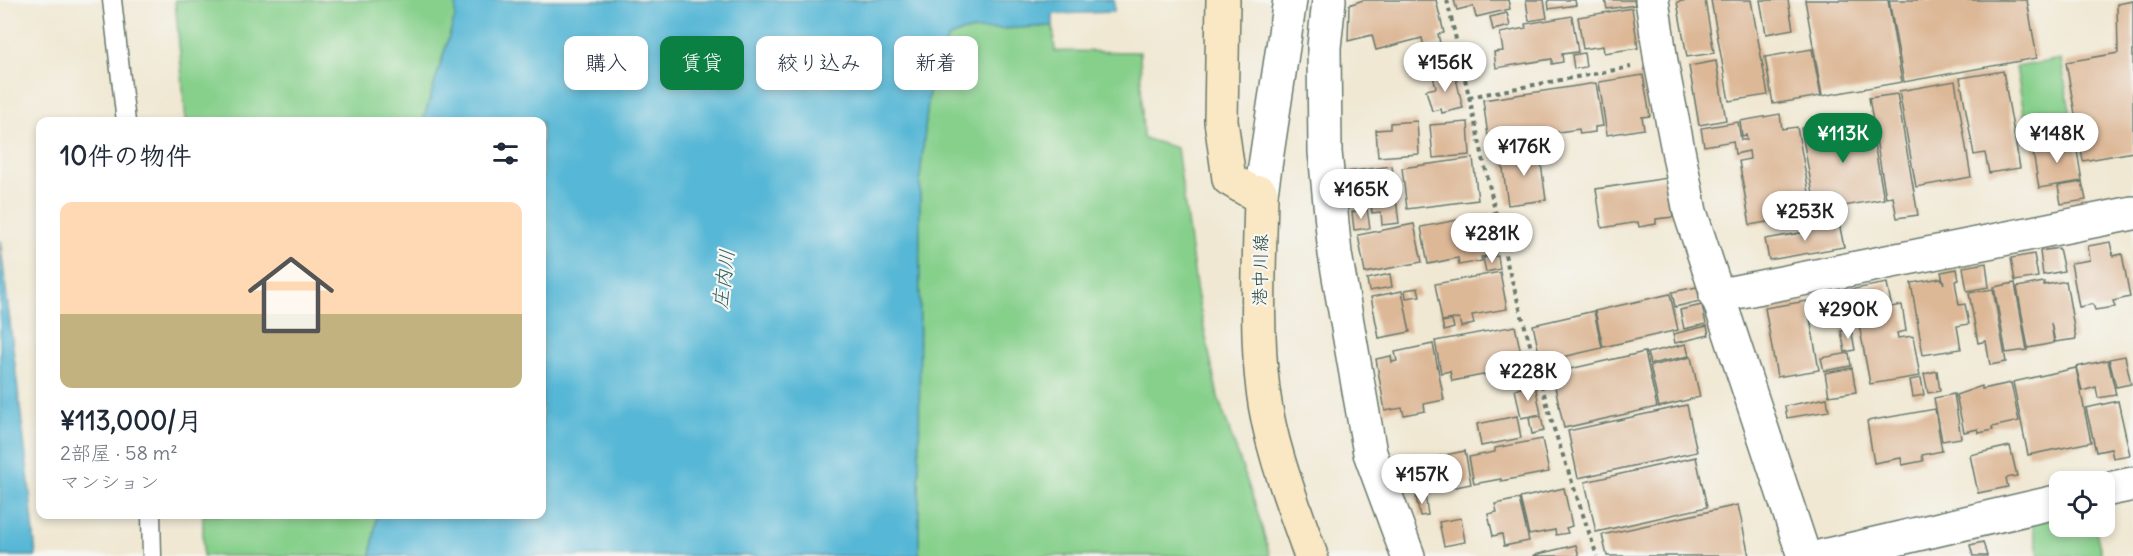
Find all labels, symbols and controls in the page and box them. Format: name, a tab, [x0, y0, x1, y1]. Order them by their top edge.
chip: 購入	[564, 36, 648, 90]
chip: 賃貸	[660, 36, 744, 90]
chip: 絞り込み	[756, 36, 882, 90]
chip: 新着	[894, 36, 978, 90]
pin: ¥156K	[1403, 42, 1487, 93]
text: ¥156K	[1417, 49, 1473, 74]
pin: ¥113K	[1801, 113, 1885, 164]
pin: ¥148K	[2015, 113, 2099, 164]
text: ¥113K	[1817, 120, 1869, 145]
text: ¥148K	[2029, 120, 2085, 145]
pin: ¥176K	[1482, 126, 1566, 177]
text: ¥176K	[1497, 133, 1551, 158]
icon: filters	[489, 137, 522, 170]
text: 10件の物件	[60, 139, 191, 172]
pin: ¥165K	[1319, 169, 1403, 220]
text: ¥165K	[1333, 176, 1389, 201]
pin: ¥253K	[1763, 191, 1847, 242]
text: ¥253K	[1776, 198, 1834, 223]
pin: ¥281K	[1450, 213, 1534, 264]
text: ¥281K	[1465, 220, 1519, 245]
street label: 港中川線	[1248, 234, 1272, 306]
icon: home	[237, 241, 345, 349]
water label: 庄内川	[707, 248, 739, 310]
pin: ¥290K	[1806, 289, 1890, 340]
text: ¥290K	[1818, 296, 1878, 321]
pin: ¥228K	[1486, 351, 1570, 402]
text: ¥228K	[1499, 358, 1557, 383]
text: ¥113,000/月	[60, 404, 203, 437]
text: 2部屋 · 58 m²	[60, 440, 178, 465]
pin: ¥157K	[1380, 454, 1464, 505]
text: ¥157K	[1395, 461, 1449, 486]
text: マンション	[60, 469, 159, 494]
map controls	[2049, 471, 2115, 537]
button: locate	[2049, 471, 2115, 537]

